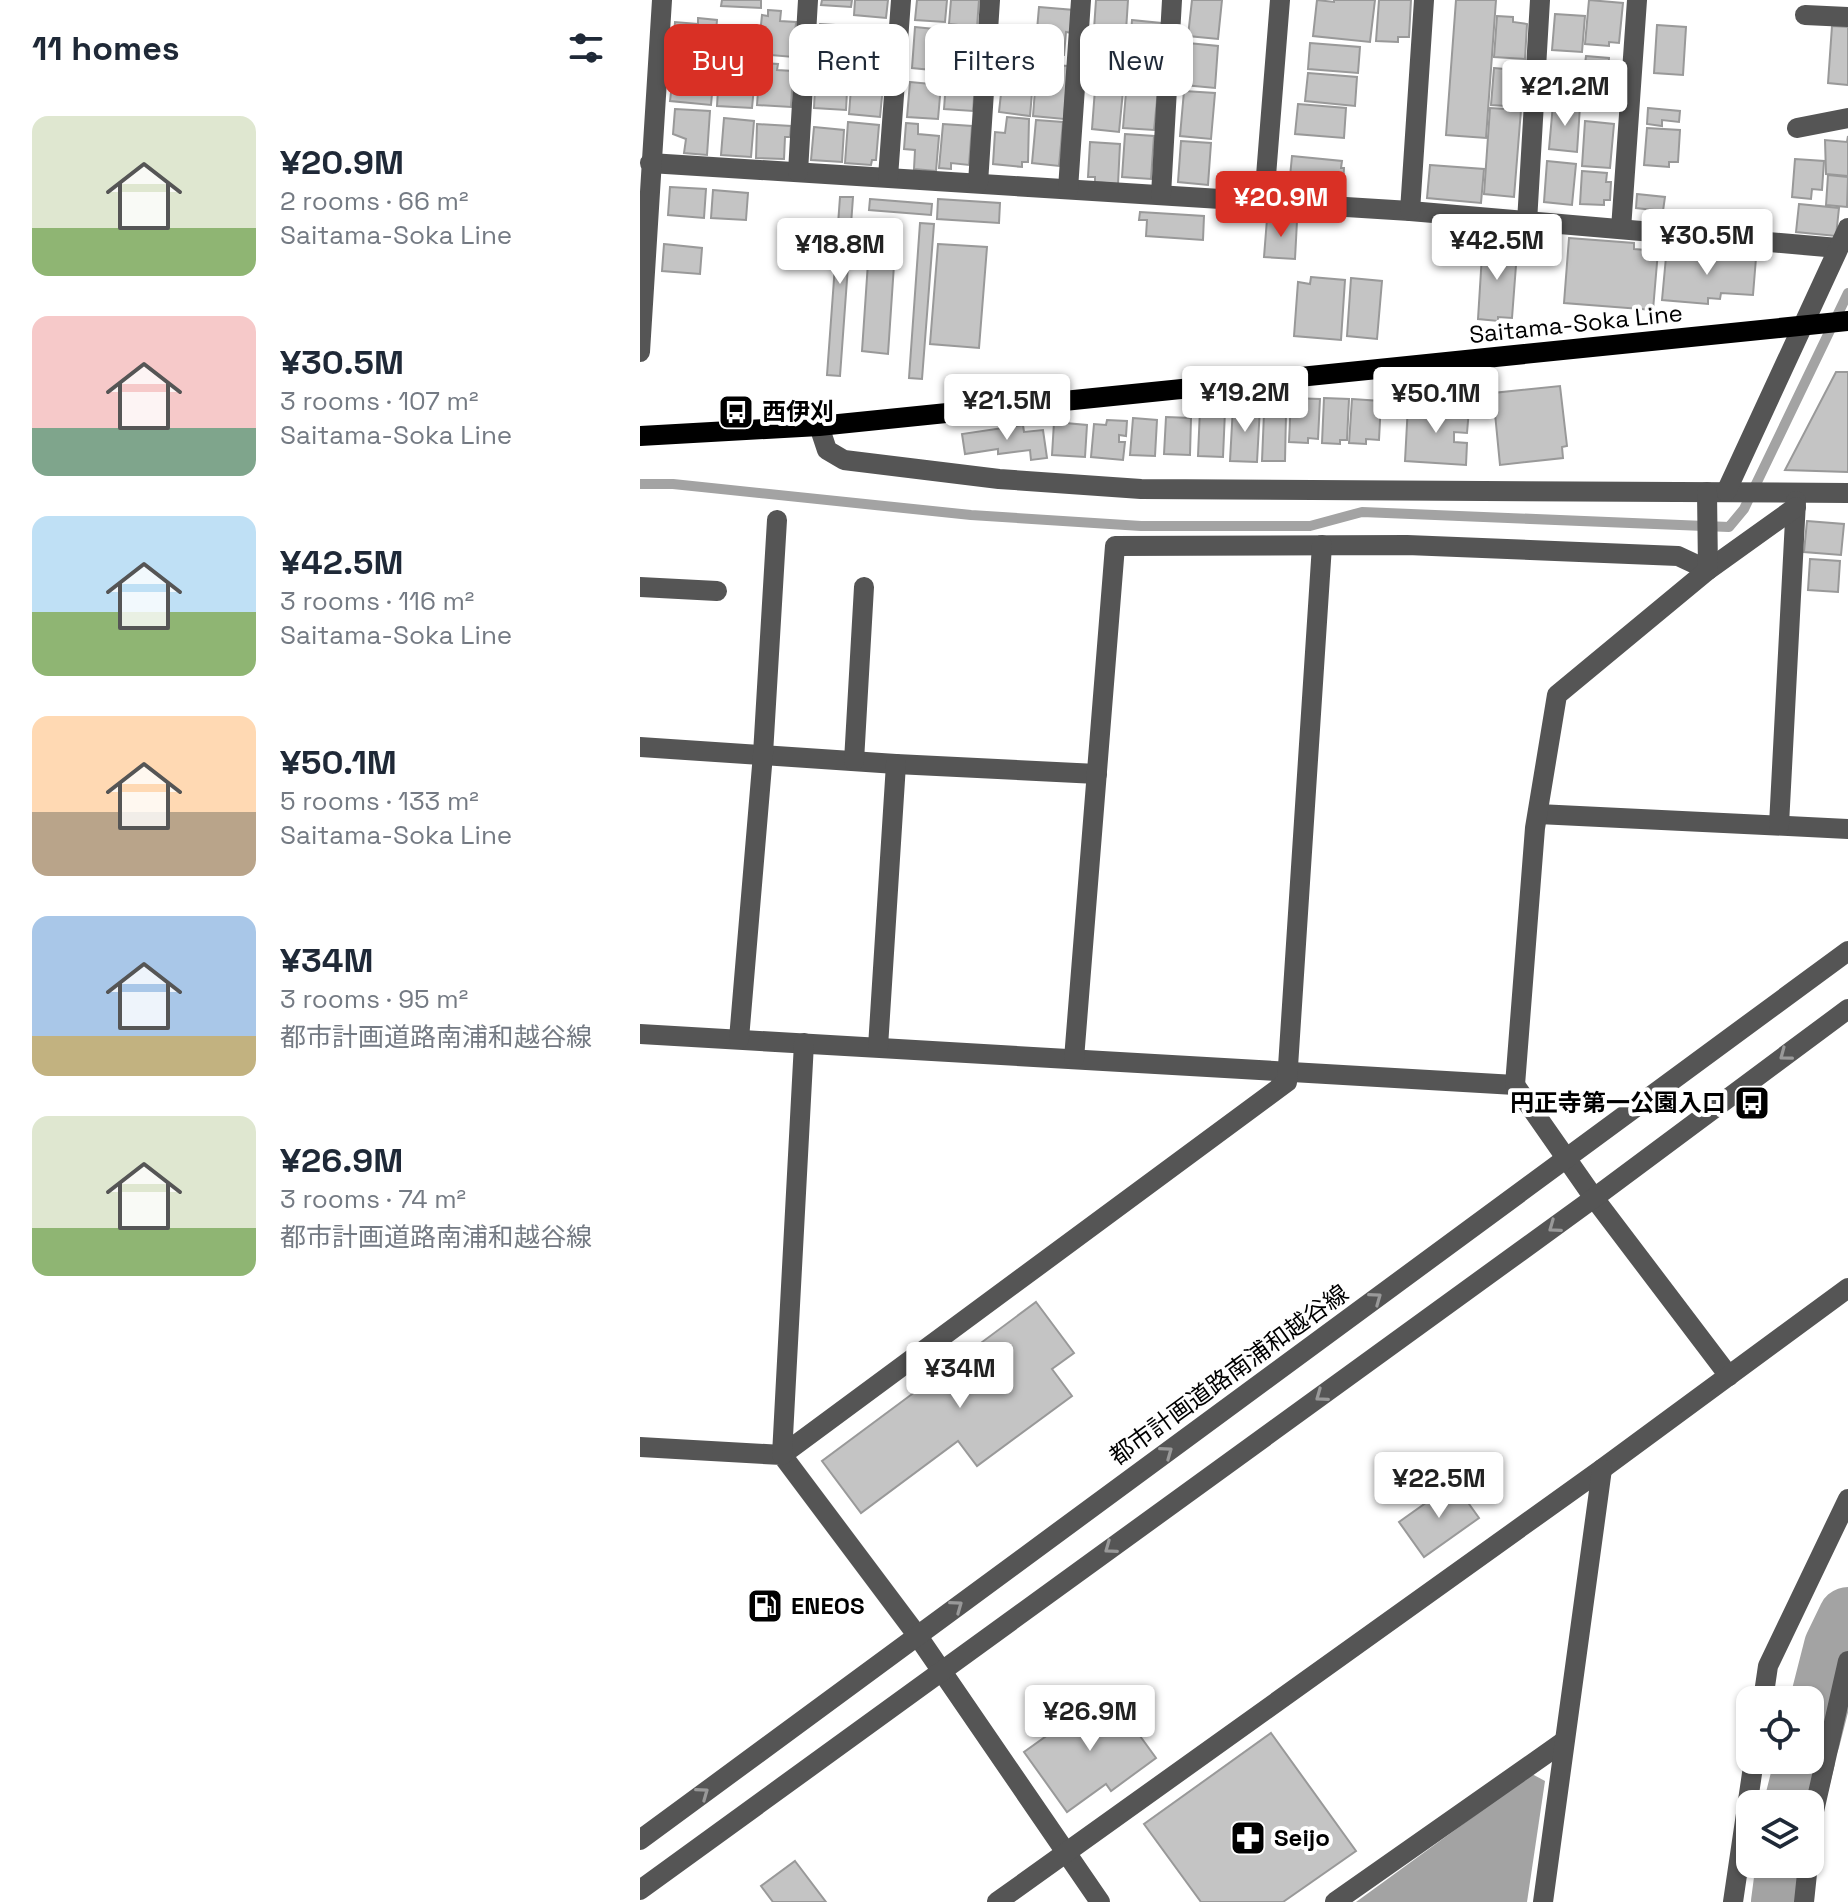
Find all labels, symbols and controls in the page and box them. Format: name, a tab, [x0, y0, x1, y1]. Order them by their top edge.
chip: Buy	[664, 24, 773, 96]
chip: Rent	[789, 24, 909, 96]
chip: Filters	[925, 24, 1064, 96]
chip: New	[1080, 24, 1193, 96]
icon: filters	[564, 26, 608, 70]
text: 11 homes	[32, 27, 180, 70]
pin: ¥21.2M	[1500, 60, 1630, 128]
text: ¥21.2M	[1520, 69, 1610, 103]
text: ¥20.9M	[280, 141, 404, 184]
icon: home	[96, 148, 192, 244]
pin: ¥20.9M	[1216, 171, 1346, 239]
text: ¥20.9M	[1234, 180, 1328, 214]
text: 2 rooms · 66 m²	[280, 184, 469, 218]
pin: ¥30.5M	[1642, 209, 1772, 277]
pin: ¥42.5M	[1432, 214, 1562, 282]
text: Saitama-Soka Line	[280, 218, 512, 252]
pin: ¥18.8M	[775, 218, 905, 286]
text: ¥30.5M	[1660, 218, 1754, 252]
text: ¥42.5M	[1450, 223, 1544, 257]
text: ¥18.8M	[795, 227, 885, 261]
street label: Saitama-Soka Line	[1468, 297, 1684, 350]
text: ¥30.5M	[280, 341, 404, 384]
icon: home	[96, 348, 192, 444]
pin: ¥19.2M	[1180, 366, 1310, 434]
pin: ¥50.1M	[1371, 367, 1501, 435]
pin: ¥21.5M	[942, 374, 1072, 442]
text: ¥19.2M	[1200, 375, 1290, 409]
text: ¥50.1M	[1391, 376, 1481, 410]
text: ¥21.5M	[962, 383, 1052, 417]
text: 3 rooms · 107 m²	[280, 384, 478, 418]
bus stop icon: 西伊刈	[717, 393, 755, 431]
place label: 西伊刈	[762, 396, 834, 427]
text: Saitama-Soka Line	[280, 418, 512, 452]
text: ¥42.5M	[280, 541, 403, 584]
icon: home	[96, 548, 192, 644]
text: 3 rooms · 116 m²	[280, 584, 474, 618]
text: Saitama-Soka Line	[280, 618, 512, 652]
text: ¥50.1M	[280, 741, 397, 784]
icon: home	[96, 748, 192, 844]
text: 5 rooms · 133 m²	[280, 784, 479, 818]
text: Saitama-Soka Line	[280, 818, 512, 852]
text: ¥34M	[280, 939, 373, 982]
icon: home	[96, 948, 192, 1044]
text: 3 rooms · 95 m²	[280, 982, 468, 1016]
text: 都市計画道路南浦和越谷線	[280, 1020, 592, 1054]
one-way arrow	[1780, 1046, 1794, 1060]
bus stop icon: 円正寺第一公園入口	[1733, 1084, 1771, 1122]
place label: 円正寺第一公園入口	[1510, 1087, 1726, 1118]
text: ¥26.9M	[280, 1139, 403, 1182]
icon: home	[96, 1148, 192, 1244]
text: 3 rooms · 74 m²	[280, 1182, 466, 1216]
one-way arrow	[1548, 1217, 1563, 1231]
text: 都市計画道路南浦和越谷線	[280, 1220, 592, 1254]
street label: 都市計画道路南浦和越谷線	[1103, 1277, 1354, 1472]
one-way arrow	[1368, 1294, 1382, 1308]
pin: ¥34M	[913, 1342, 1007, 1410]
text: ¥34M	[924, 1351, 996, 1385]
one-way arrow	[1315, 1386, 1329, 1400]
one-way arrow	[1158, 1447, 1172, 1462]
pin: ¥22.5M	[1374, 1452, 1504, 1520]
text: ¥22.5M	[1392, 1461, 1486, 1495]
one-way arrow	[1105, 1539, 1119, 1553]
fuel station icon: ENEOS	[746, 1587, 784, 1625]
place label: ENEOS	[791, 1590, 864, 1621]
one-way arrow	[948, 1601, 963, 1616]
pin: ¥26.9M	[1025, 1685, 1155, 1753]
map controls	[1736, 1686, 1824, 1878]
button: locate	[1736, 1686, 1824, 1774]
text: ¥26.9M	[1043, 1694, 1137, 1728]
one-way arrow	[694, 1789, 709, 1803]
button: layers	[1736, 1790, 1824, 1878]
pharmacy icon: Seijo	[1229, 1819, 1267, 1857]
place label: Seijo	[1274, 1822, 1330, 1853]

